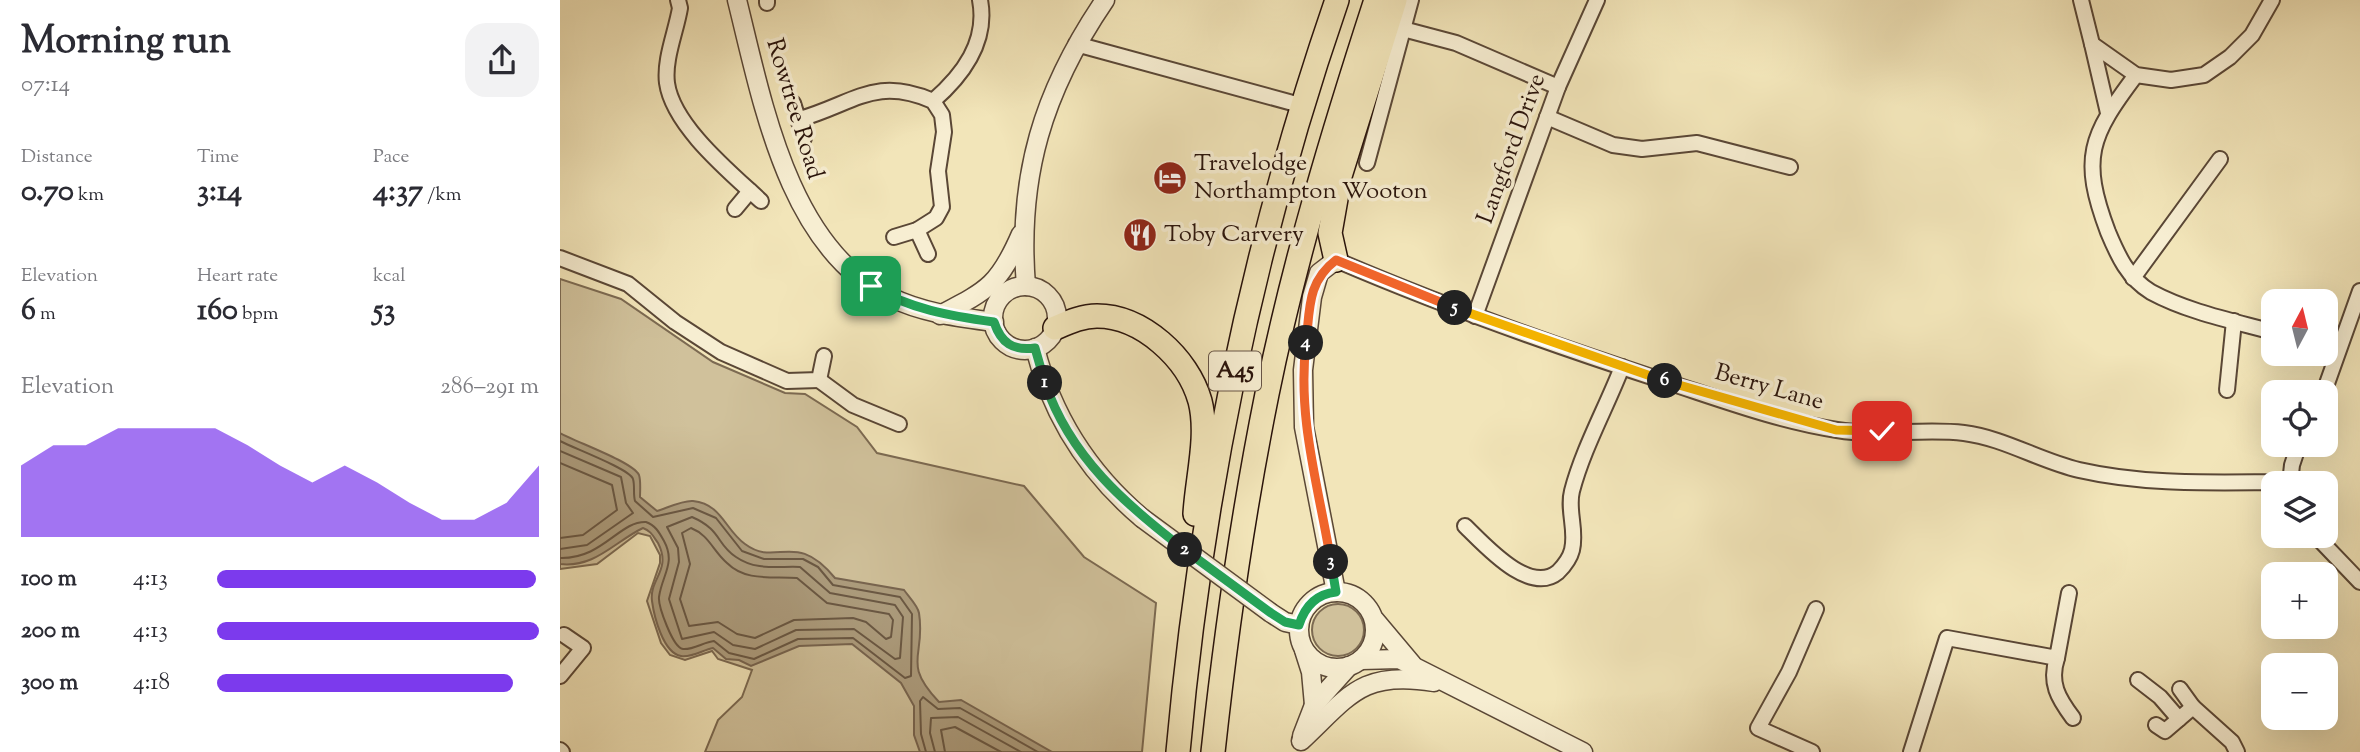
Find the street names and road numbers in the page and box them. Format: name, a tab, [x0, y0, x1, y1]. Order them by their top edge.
street label: Rowtree Road	[756, 34, 832, 184]
street label: Langford Drive	[1469, 69, 1555, 229]
road number: A45	[1209, 352, 1261, 390]
street label: Berry Lane	[1710, 356, 1828, 420]

